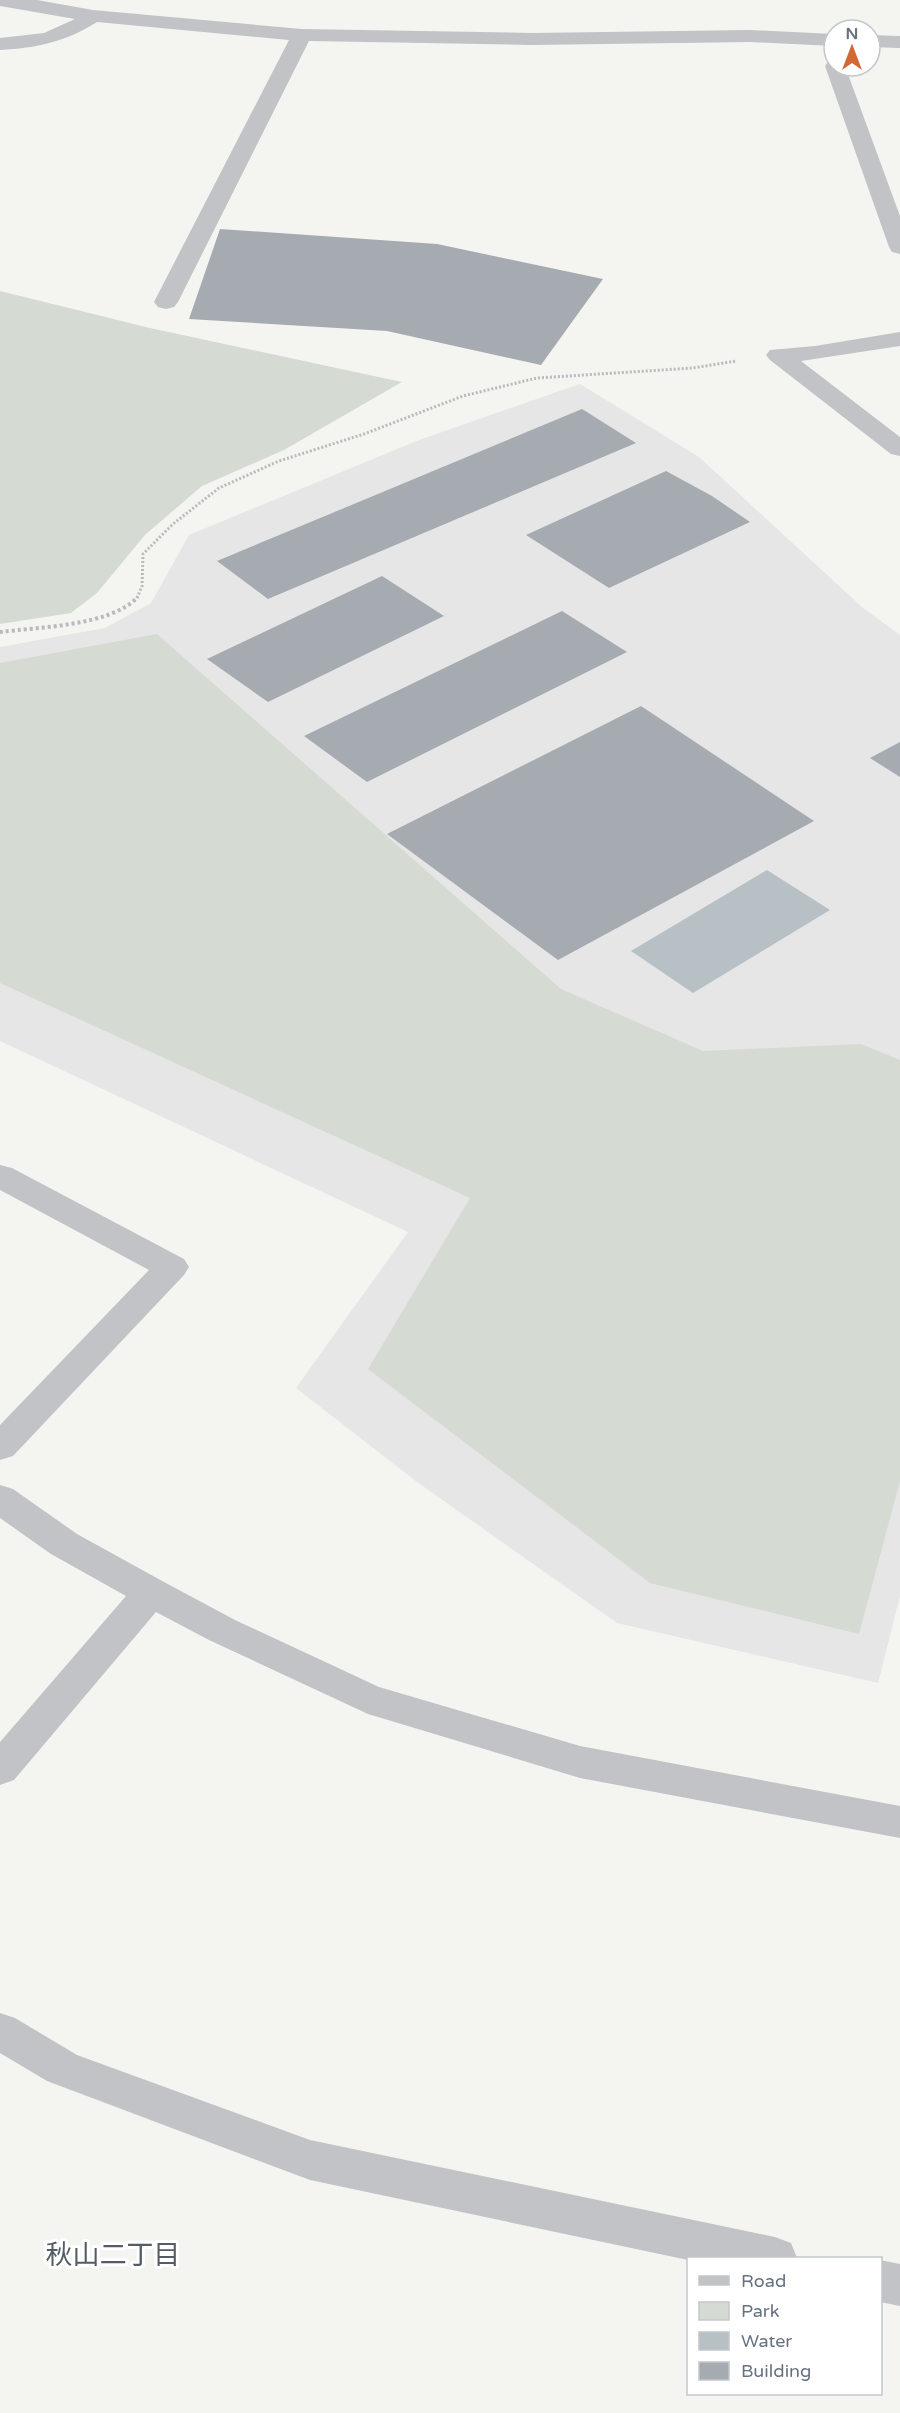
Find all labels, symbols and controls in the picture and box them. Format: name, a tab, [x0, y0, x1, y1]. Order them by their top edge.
north arrow	[822, 18, 882, 78]
text: N	[846, 24, 858, 44]
district label: 秋山二丁目	[46, 2239, 181, 2272]
legend	[687, 2257, 882, 2395]
text: Road	[741, 2270, 786, 2292]
text: Park	[741, 2300, 780, 2322]
text: Water	[741, 2330, 792, 2352]
text: Building	[741, 2360, 811, 2382]

